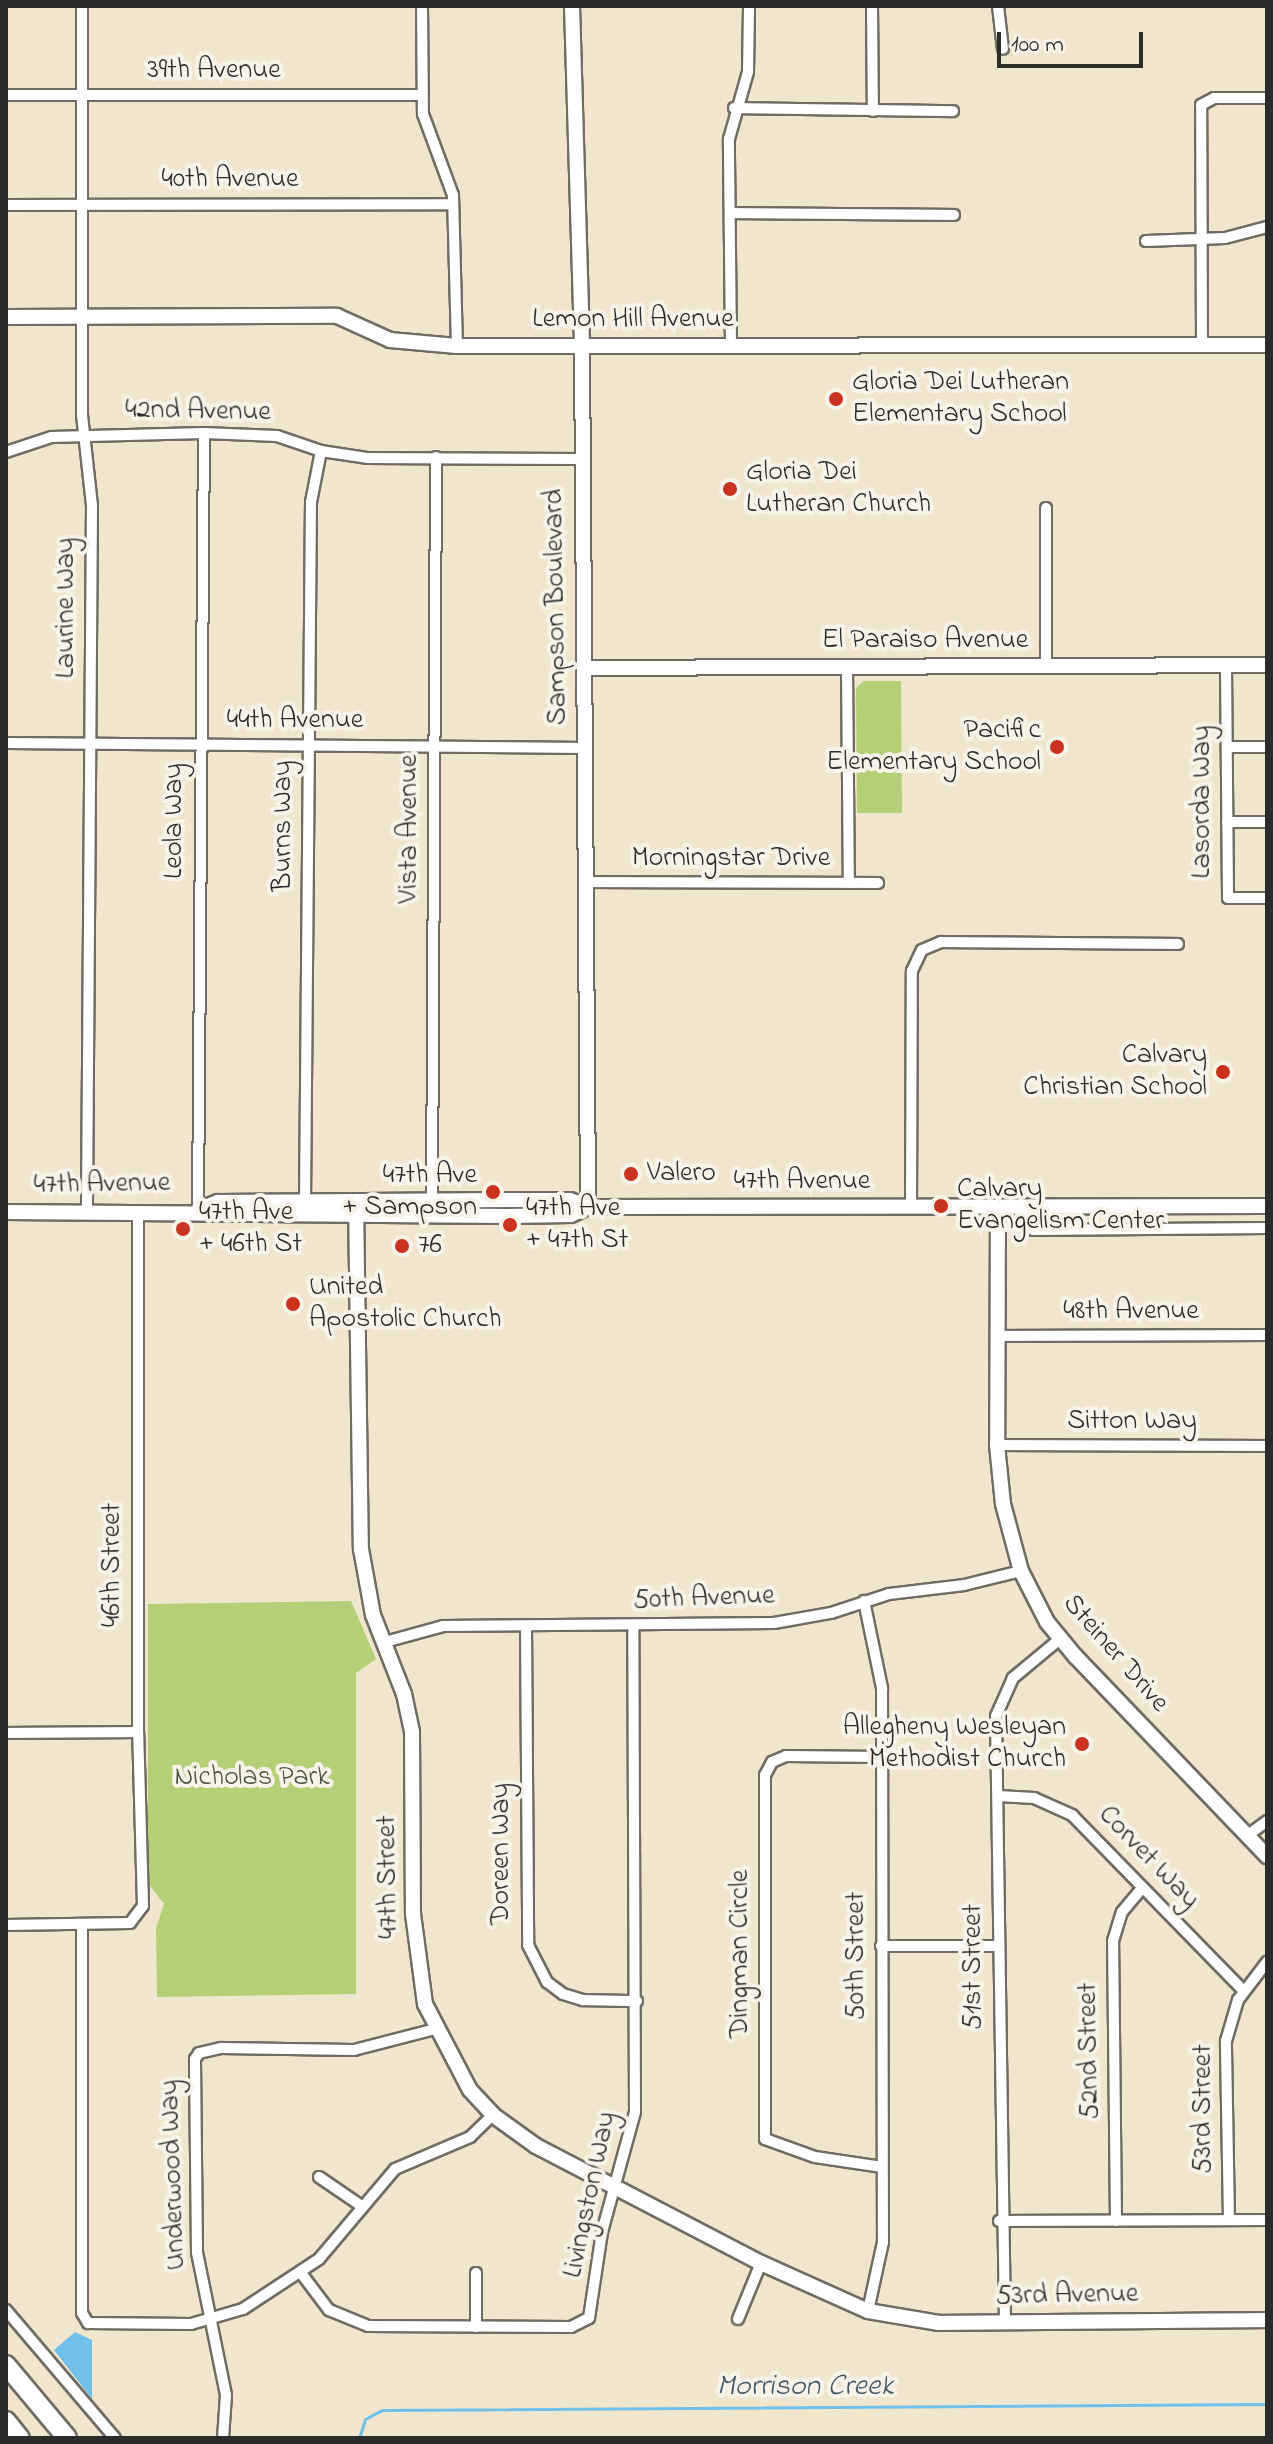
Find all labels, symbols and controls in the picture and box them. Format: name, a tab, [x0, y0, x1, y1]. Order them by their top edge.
scale bar	[1001, 16, 1147, 66]
text: 100 m	[1011, 28, 1064, 63]
street label: 39th Avenue	[147, 54, 281, 88]
street label: 40th Avenue	[161, 163, 299, 197]
street label: Lemon Hill Avenue	[532, 303, 734, 337]
place label: Gloria Dei Lutheran Elementary School	[852, 366, 1069, 432]
marker: Gloria Dei Lutheran Elementary School	[827, 390, 845, 408]
street label: 42nd Avenue	[125, 394, 271, 430]
place label: Gloria Dei Lutheran Church	[746, 456, 931, 522]
marker: Gloria Dei Lutheran Church	[721, 480, 739, 498]
street label: Sampson Boulevard	[538, 488, 576, 726]
street label: Laurine Way	[50, 538, 84, 678]
street label: El Paraiso Avenue	[822, 624, 1028, 658]
street label: 44th Avenue	[227, 704, 363, 738]
place label: Pacific Elementary School	[826, 714, 1041, 780]
street label: Lasorda Way	[1186, 725, 1220, 879]
marker: Pacific Elementary School	[1048, 738, 1066, 756]
street label: Vista Avenue	[393, 754, 427, 904]
street label: Burns Way	[267, 761, 301, 891]
street label: Leola Way	[158, 763, 192, 879]
street label: Morningstar Drive	[632, 842, 830, 876]
place label: Calvary Christian School	[1023, 1039, 1207, 1105]
marker: Calvary Christian School	[1214, 1063, 1232, 1081]
place label: Valero	[647, 1157, 716, 1191]
place label: 47th Ave + Sampson	[342, 1159, 477, 1225]
marker: Valero	[622, 1165, 640, 1183]
street label: 47th Avenue	[734, 1165, 870, 1199]
street label: 47th Avenue	[33, 1167, 171, 1203]
place label: Calvary Evangelism Center	[957, 1173, 1164, 1239]
marker: 47th Ave + Sampson	[484, 1183, 502, 1201]
place label: 47th Ave + 47th St	[526, 1192, 628, 1258]
place label: 47th Ave + 46th St	[199, 1196, 302, 1262]
marker: Calvary Evangelism Center	[932, 1197, 950, 1215]
marker: 47th Ave + 47th St	[501, 1216, 519, 1234]
marker: 47th Ave + 46th St	[174, 1220, 192, 1238]
place label: 76	[418, 1229, 442, 1263]
marker: 76	[393, 1237, 411, 1255]
place label: United Apostolic Church	[309, 1271, 502, 1337]
marker: United Apostolic Church	[284, 1295, 302, 1313]
street label: 48th Avenue	[1063, 1295, 1199, 1329]
street label: Sitton Way	[1067, 1405, 1197, 1439]
street label: 46th Street	[96, 1503, 130, 1627]
street label: 50th Avenue	[633, 1580, 775, 1618]
street label: Steiner Drive	[1055, 1588, 1175, 1720]
place label: Allegheny Wesleyan Methodist Church	[843, 1711, 1066, 1777]
marker: Allegheny Wesleyan Methodist Church	[1073, 1735, 1091, 1753]
park label: Nicholas Park	[174, 1761, 330, 1795]
street label: Doreen Way	[485, 1783, 519, 1925]
street label: Corvet Way	[1090, 1799, 1206, 1917]
street label: 47th Street	[371, 1815, 407, 1939]
street label: Dingman Circle	[724, 1870, 758, 2038]
street label: 50th Street	[840, 1892, 874, 2020]
street label: 51st Street	[957, 1904, 991, 2030]
street label: 52nd Street	[1072, 1982, 1108, 2120]
street label: 53rd Street	[1187, 2044, 1221, 2174]
street label: Underwood Way	[154, 2079, 194, 2271]
street label: Livingston Way	[557, 2109, 625, 2281]
street label: 53rd Avenue	[995, 2278, 1139, 2314]
water label: Morrison Creek	[717, 2369, 893, 2405]

